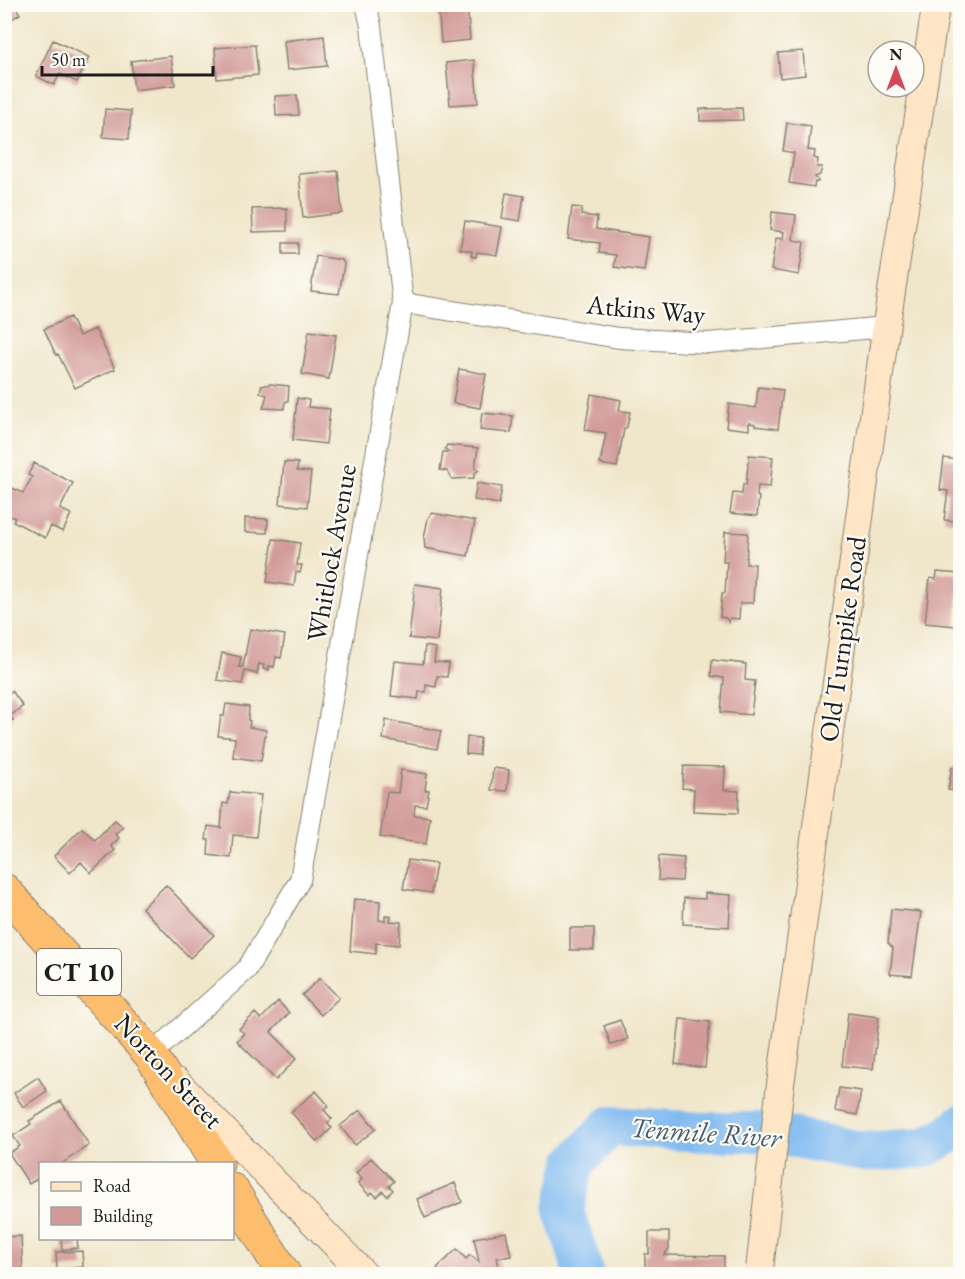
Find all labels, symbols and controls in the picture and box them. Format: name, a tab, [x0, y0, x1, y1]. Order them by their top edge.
scale bar	[42, 39, 213, 77]
north arrow	[866, 39, 926, 99]
text: N	[890, 44, 903, 65]
text: 50 m	[51, 48, 86, 71]
street label: Atkins Way	[584, 286, 707, 332]
street label: Whitlock Avenue	[298, 461, 364, 645]
street label: Old Turnpike Road	[810, 534, 874, 744]
road number: CT 10	[37, 949, 121, 995]
street label: Norton Street	[107, 1006, 231, 1136]
water label: Tenmile River	[629, 1109, 784, 1155]
legend	[39, 1162, 234, 1240]
text: Road	[93, 1174, 132, 1197]
text: Building	[93, 1204, 153, 1227]

